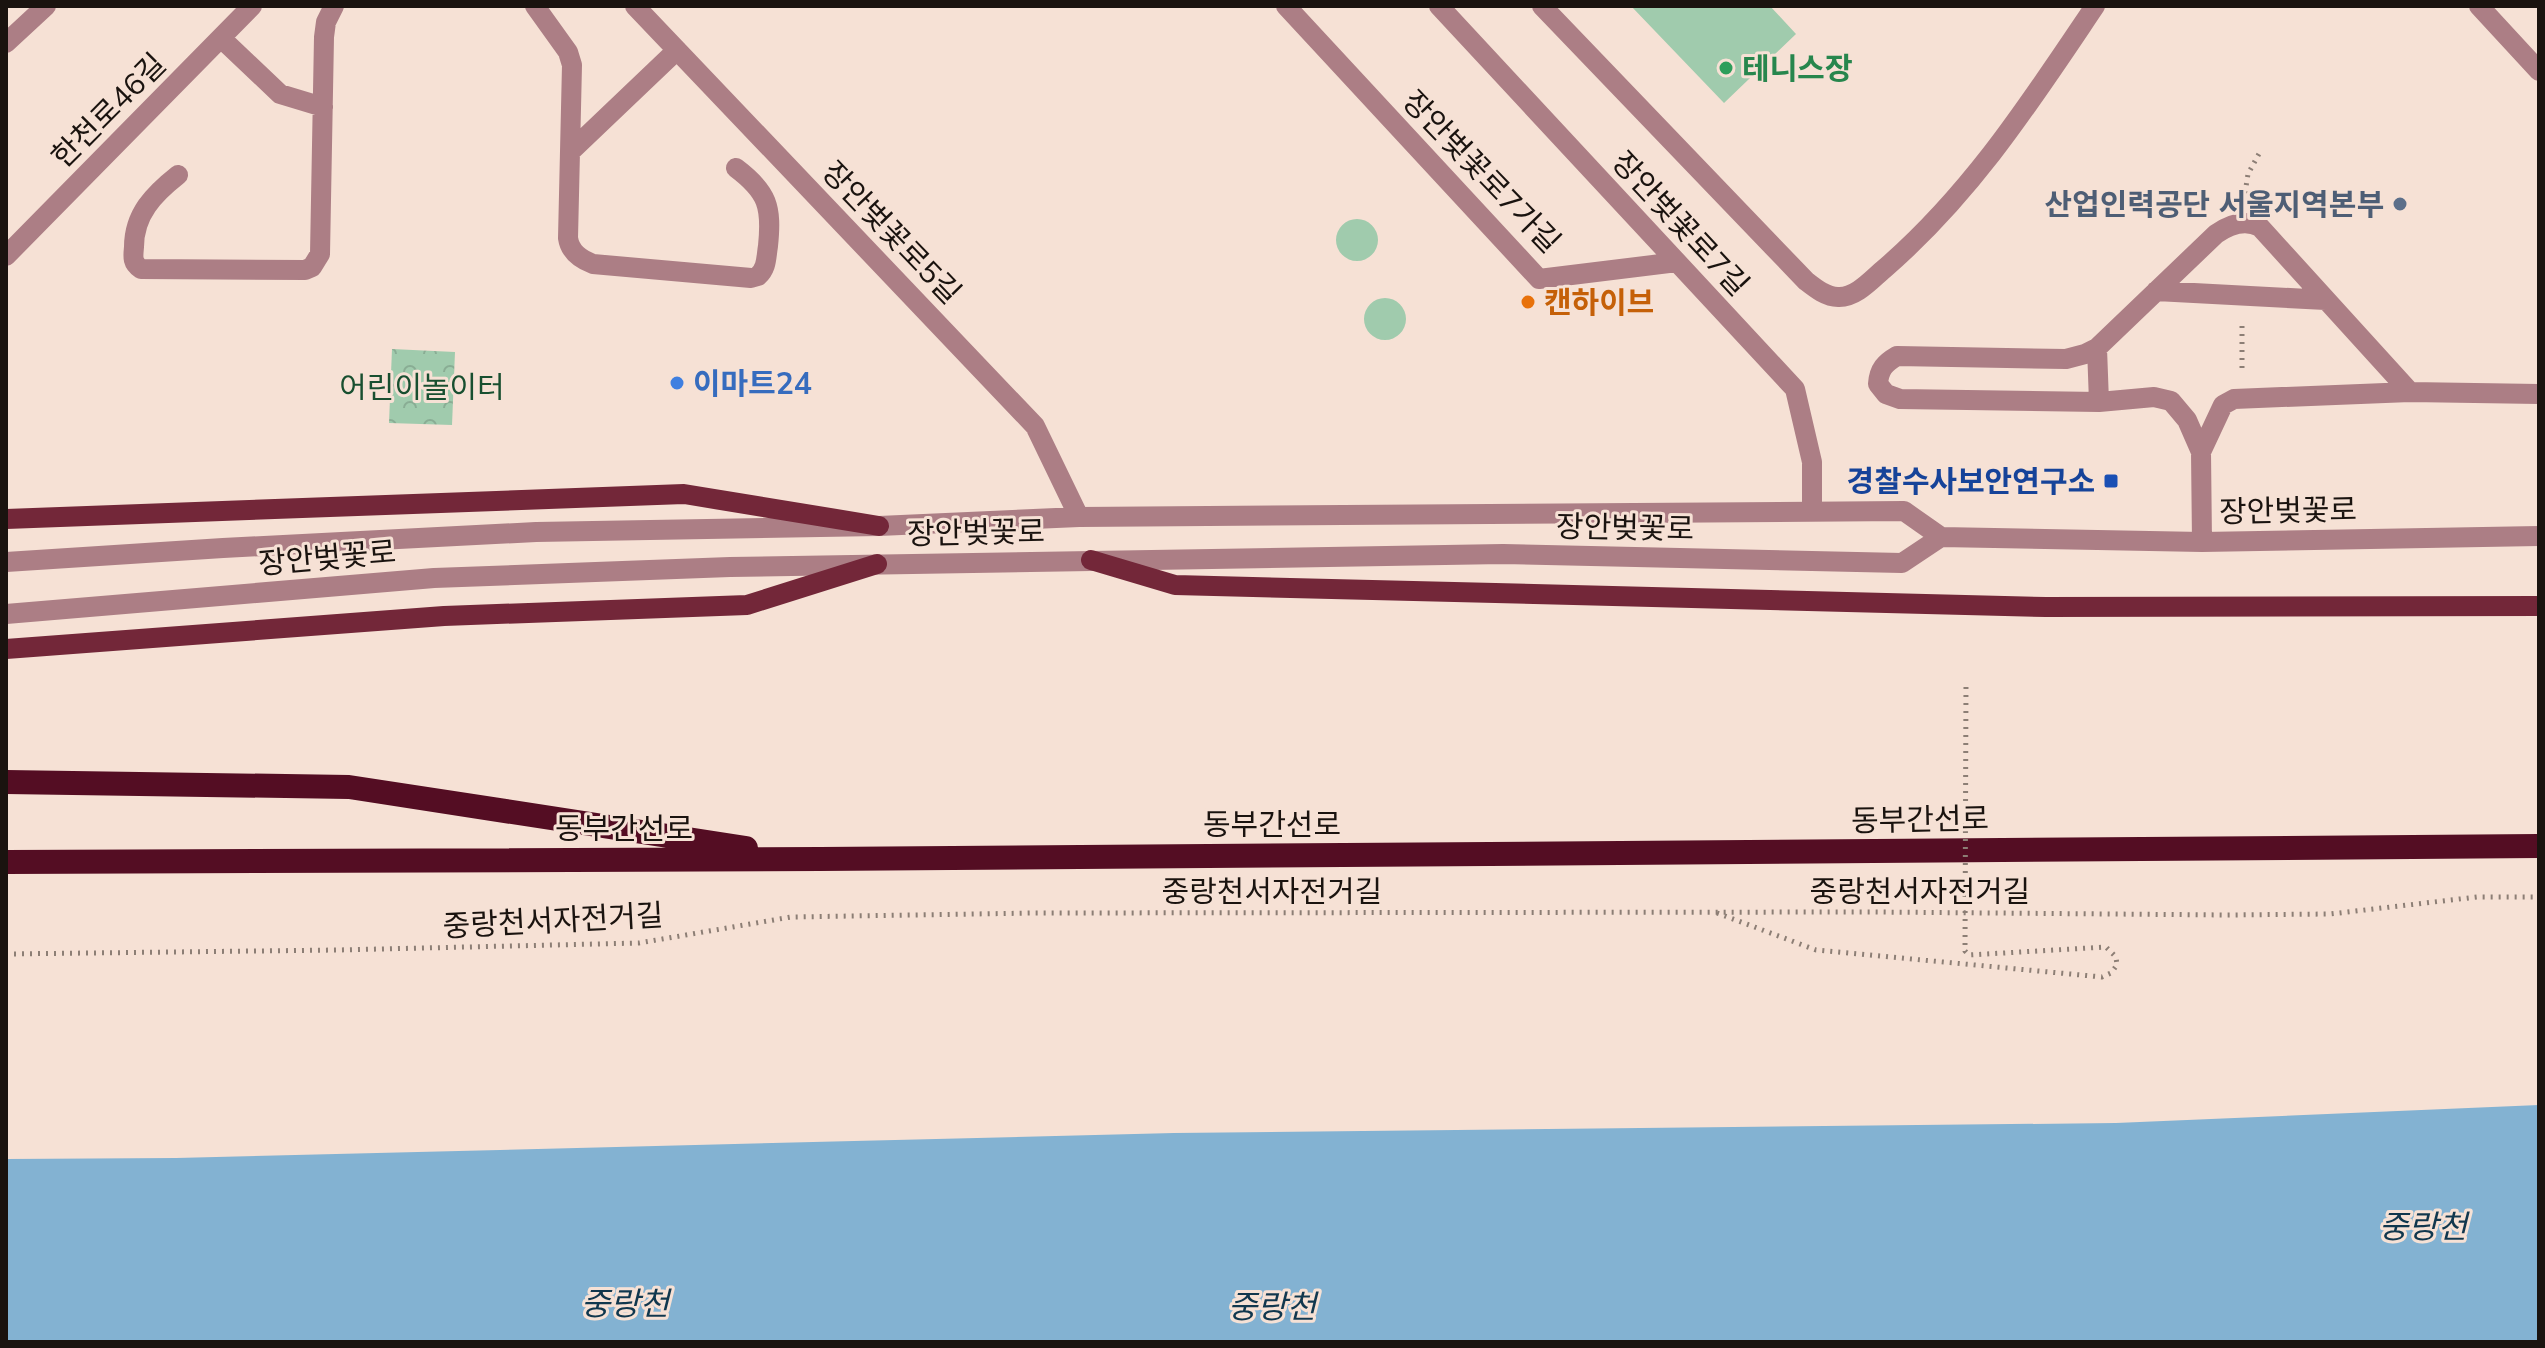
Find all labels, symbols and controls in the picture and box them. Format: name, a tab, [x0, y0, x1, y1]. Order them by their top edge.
street label: 한천로46길	[43, 45, 173, 175]
place label: 테니스장	[1742, 49, 1853, 87]
marker: 테니스장	[1717, 59, 1735, 77]
street label: 장안벚꽃로7가길	[1395, 82, 1569, 260]
street label: 장안벚꽃로7길	[1604, 143, 1758, 303]
street label: 장안벚꽃로5길	[815, 153, 969, 311]
place label: 산업인력공단 서울지역본부	[2045, 185, 2384, 223]
marker: 산업인력공단 서울지역본부	[2391, 195, 2409, 213]
place label: 캔하이브	[1544, 283, 1654, 321]
marker: 캔하이브	[1519, 293, 1537, 311]
place label: 이마트24	[693, 364, 812, 402]
park label: 어린이놀이터	[339, 368, 505, 406]
marker: 이마트24	[668, 374, 686, 392]
place label: 경찰수사보안연구소	[1847, 462, 2095, 500]
marker: 경찰수사보안연구소	[2102, 472, 2120, 490]
street label: 장안벚꽃로	[2219, 490, 2357, 530]
street label: 장안벚꽃로	[1556, 507, 1694, 547]
street label: 장안벚꽃로	[907, 512, 1045, 552]
street label: 장안벚꽃로	[257, 532, 397, 582]
street label: 동부간선로	[1851, 799, 1989, 839]
street label: 동부간선로	[1203, 805, 1341, 843]
street label: 동부간선로	[555, 809, 693, 847]
street label: 중랑천서자전거길	[1162, 872, 1382, 910]
street label: 중랑천서자전거길	[1810, 872, 2030, 910]
street label: 중랑천서자전거길	[442, 895, 664, 945]
water label: 중랑천	[2379, 1206, 2471, 1246]
water label: 중랑천	[581, 1283, 673, 1323]
water label: 중랑천	[1228, 1286, 1320, 1326]

